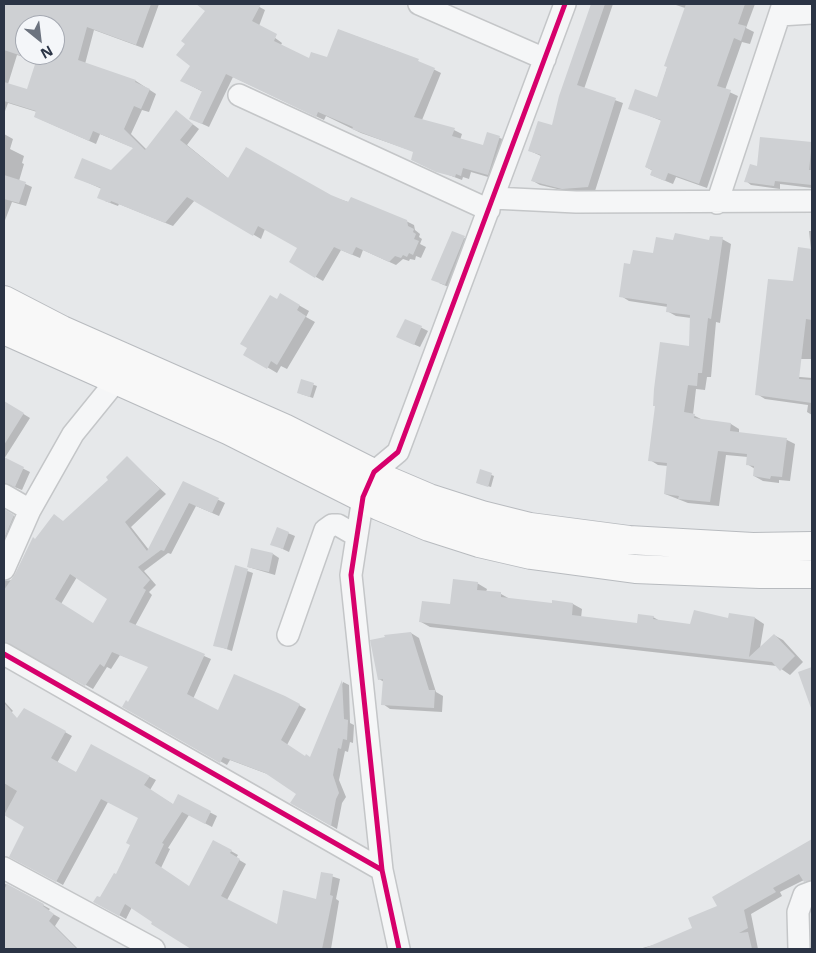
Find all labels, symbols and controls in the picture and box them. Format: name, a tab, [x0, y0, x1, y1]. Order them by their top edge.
north arrow	[15, 15, 65, 65]
text: N	[37, 42, 57, 64]

